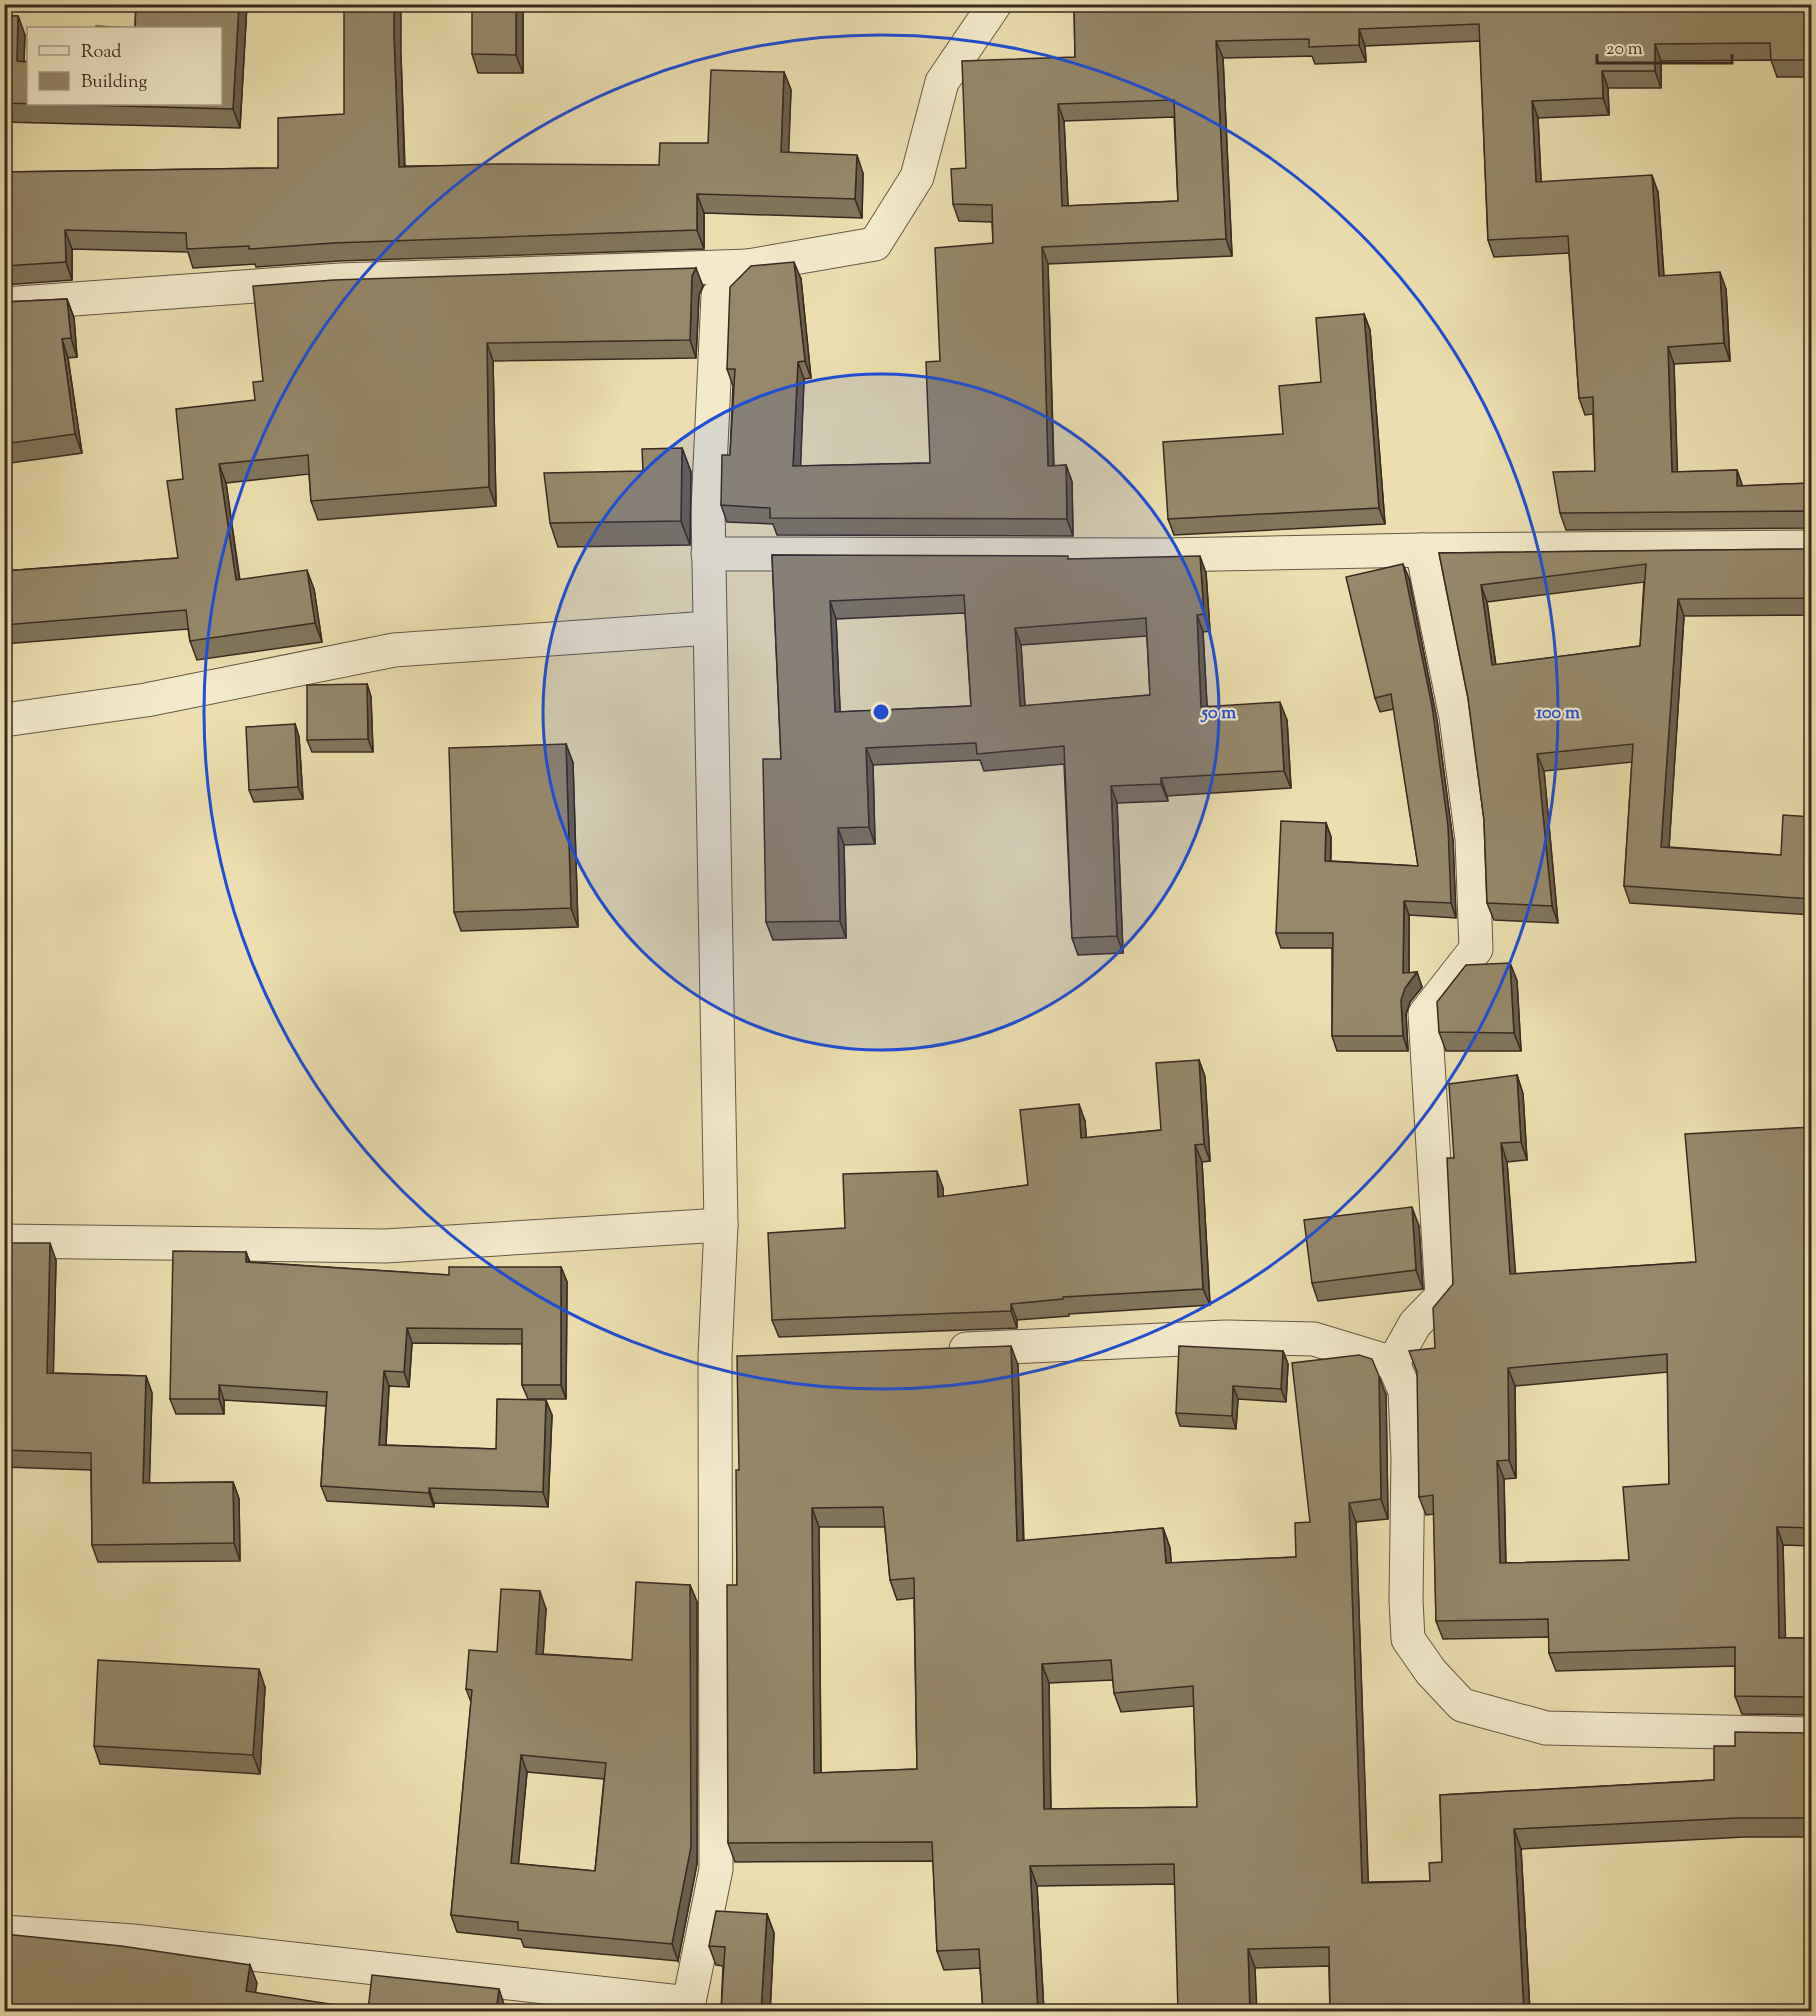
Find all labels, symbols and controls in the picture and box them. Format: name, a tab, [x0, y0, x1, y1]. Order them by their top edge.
legend	[27, 27, 222, 105]
scale bar	[1597, 27, 1732, 65]
text: 20 m	[1606, 37, 1643, 63]
text: Road	[81, 40, 121, 66]
text: Building	[81, 70, 147, 96]
text: 50 m	[1200, 701, 1236, 727]
text: 100 m	[1536, 701, 1580, 727]
centre of rings	[871, 702, 891, 722]

